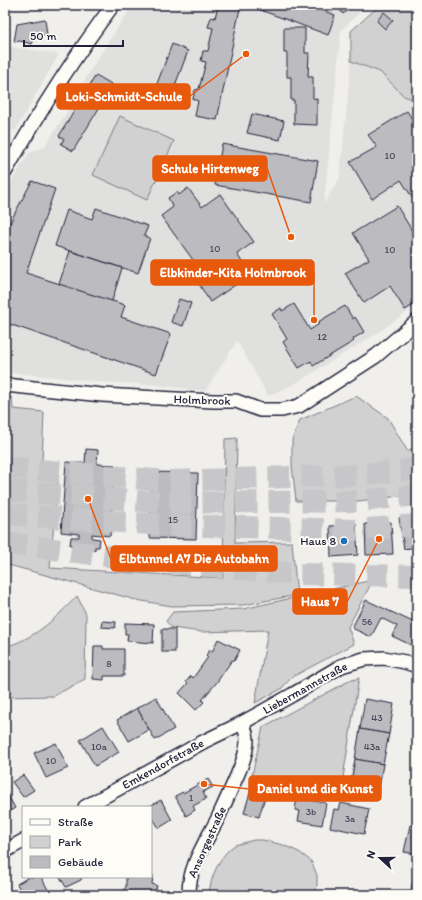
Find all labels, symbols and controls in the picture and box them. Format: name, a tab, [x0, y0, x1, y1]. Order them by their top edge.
scale bar	[24, 22, 123, 48]
text: 50 m	[30, 29, 56, 43]
callout: Loki-Schmidt-Schule	[57, 84, 190, 109]
text: Loki-Schmidt-Schule	[65, 89, 183, 104]
house number: 10	[385, 149, 395, 162]
callout: Schule Hirtenweg	[153, 156, 267, 181]
text: Schule Hirtenweg	[161, 161, 259, 177]
house number: 10	[210, 242, 220, 255]
house number: 10	[385, 243, 395, 256]
callout: Elbkinder-Kita Holmbrook	[151, 260, 314, 285]
text: Elbkinder-Kita Holmbrook	[160, 265, 307, 280]
house number: 12	[317, 330, 328, 343]
street label: Holmbrook	[173, 392, 231, 408]
house number: 15	[168, 513, 178, 526]
place label: Haus 8	[300, 534, 336, 548]
marker: Haus 8	[339, 536, 349, 546]
callout: Elbtunnel A7 Die Autobahn	[111, 546, 277, 571]
text: Elbtunnel A7 Die Autobahn	[119, 551, 270, 566]
callout: Haus 7	[293, 589, 347, 614]
text: Haus 7	[301, 594, 340, 609]
house number: 56	[362, 615, 372, 628]
house number: 8	[106, 657, 112, 670]
street label: Liebermannstraße	[260, 659, 350, 717]
house number: 43	[371, 711, 383, 724]
street label: Emkendorfstraße	[120, 736, 206, 792]
house number: 10a	[91, 740, 108, 753]
house number: 43a	[364, 740, 381, 753]
house number: 10	[46, 754, 56, 767]
callout: Daniel und die Kunst	[249, 776, 381, 801]
text: Daniel und die Kunst	[257, 781, 373, 796]
house number: 1	[189, 791, 194, 804]
street label: Ansorgestraße	[185, 804, 229, 880]
house number: 3b	[306, 805, 316, 818]
legend	[22, 806, 152, 878]
house number: 3a	[345, 812, 356, 825]
text: Straße	[58, 815, 93, 829]
text: Park	[58, 835, 82, 849]
north arrow	[360, 838, 400, 878]
text: N	[364, 849, 379, 860]
text: Gebäude	[58, 855, 103, 869]

